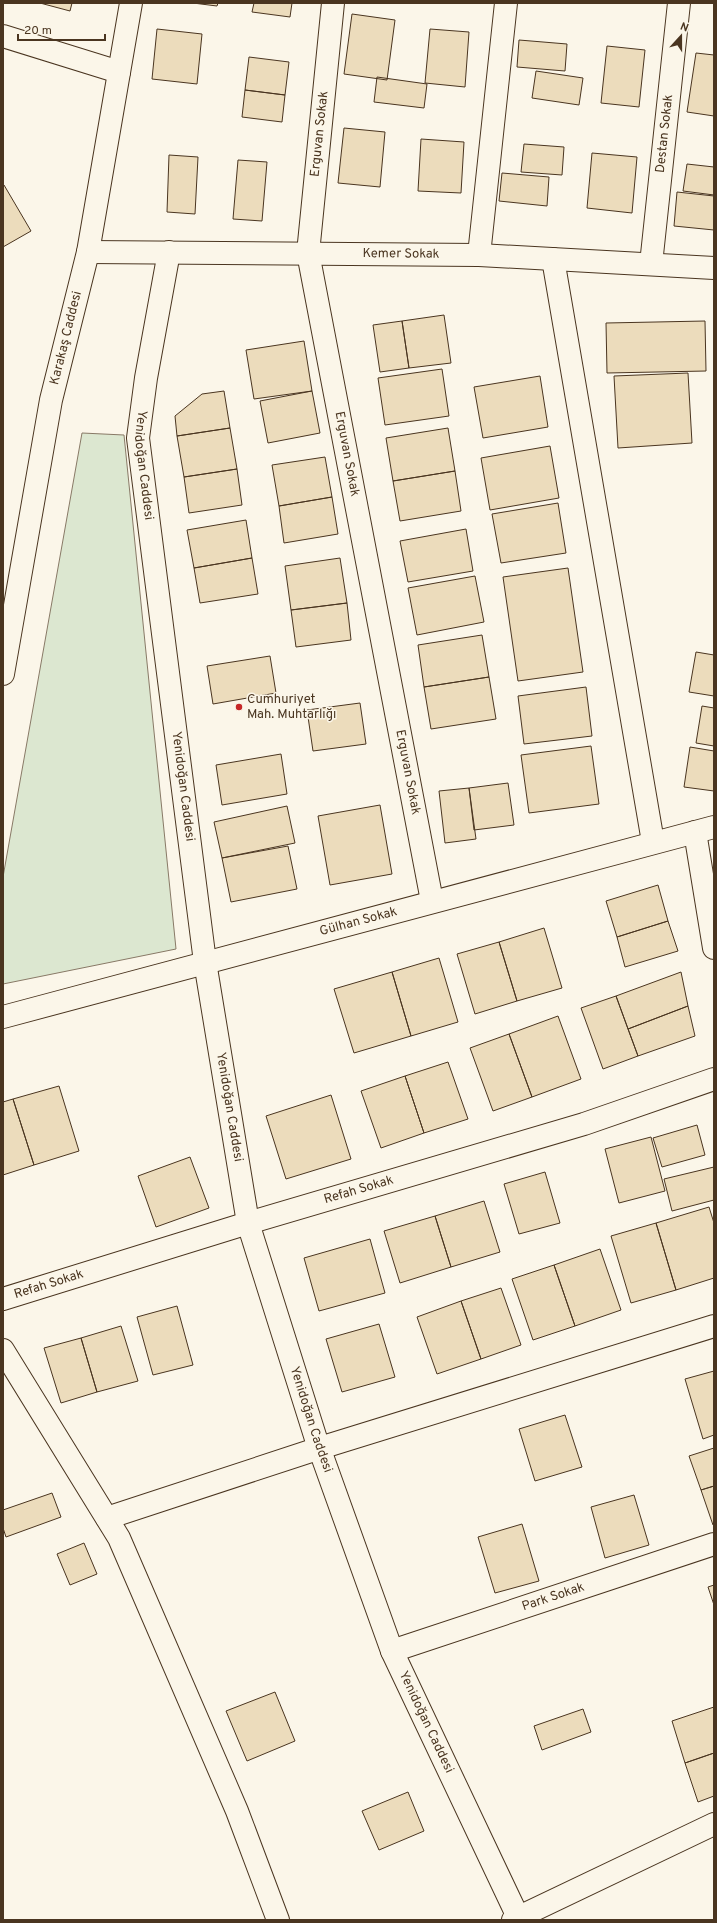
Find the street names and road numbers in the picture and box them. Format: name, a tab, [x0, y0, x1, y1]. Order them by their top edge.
street label: Erguvan Sokak	[308, 90, 332, 178]
street label: Destan Sokak	[653, 94, 677, 174]
street label: Kemer Sokak	[362, 246, 440, 263]
street label: Karakaş Caddesi	[47, 290, 86, 387]
street label: Yenidoğan Caddesi	[130, 409, 156, 521]
street label: Erguvan Sokak	[331, 410, 362, 498]
street label: Erguvan Sokak	[391, 728, 423, 816]
street label: Yenidoğan Caddesi	[168, 731, 198, 843]
street label: Gülhan Sokak	[318, 904, 399, 940]
street label: Yenidoğan Caddesi	[212, 1051, 246, 1163]
street label: Refah Sokak	[322, 1173, 396, 1208]
street label: Refah Sokak	[12, 1266, 86, 1303]
street label: Yenidoğan Caddesi	[286, 1365, 336, 1475]
street label: Park Sokak	[520, 1580, 587, 1615]
street label: Yenidoğan Caddesi	[395, 1669, 457, 1776]

